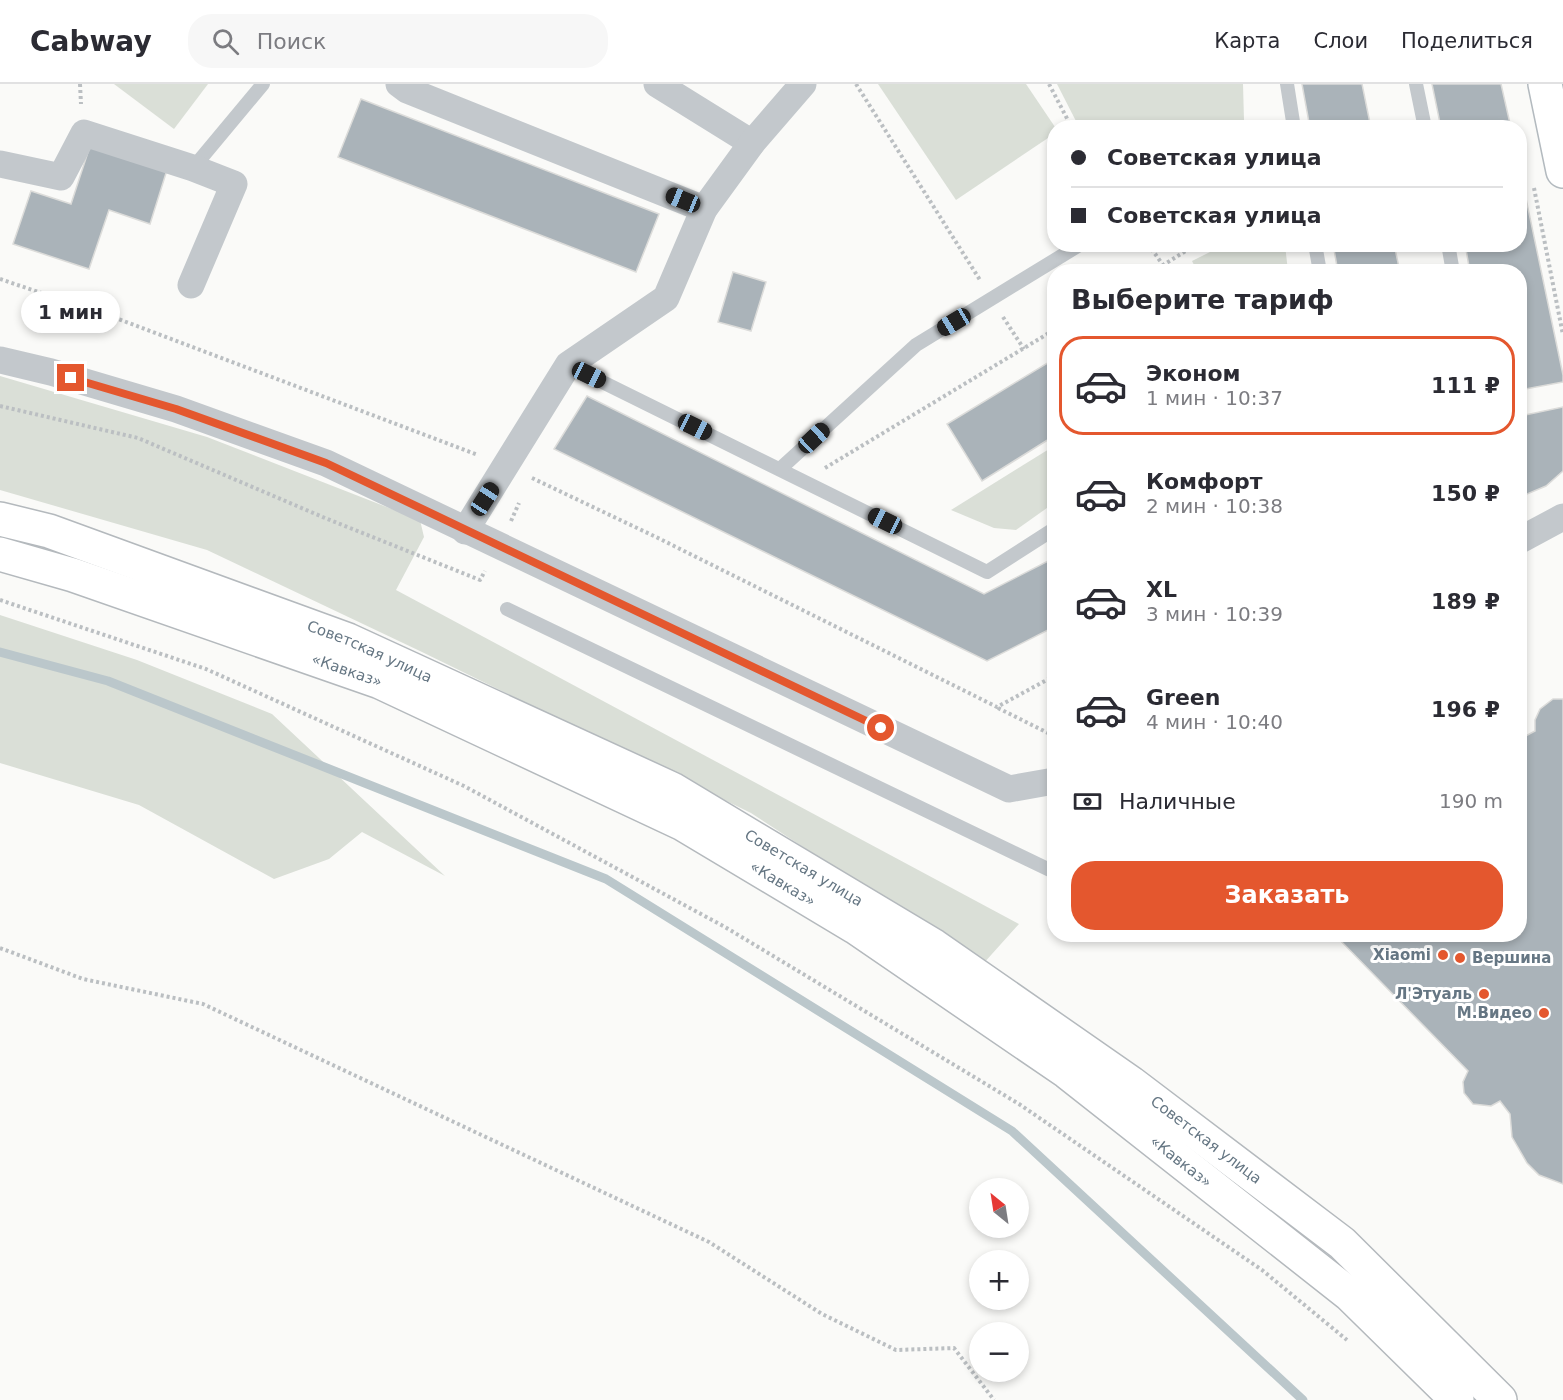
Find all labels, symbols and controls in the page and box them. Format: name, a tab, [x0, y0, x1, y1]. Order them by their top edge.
search box	[188, 14, 608, 68]
text: Cabway	[30, 25, 152, 58]
icon: search	[209, 25, 242, 58]
text: Поиск	[257, 29, 326, 54]
text: Карта	[1214, 29, 1280, 53]
text: Слои	[1313, 29, 1368, 53]
text: Поделиться	[1401, 29, 1533, 53]
text: Советская улица	[1107, 145, 1321, 170]
car	[663, 185, 703, 215]
text: Советская улица	[1107, 203, 1321, 228]
text: Выберите тариф	[1071, 284, 1334, 315]
callout: 1 мин	[22, 291, 121, 333]
text: 1 мин	[38, 300, 103, 324]
car	[934, 305, 974, 339]
car	[569, 359, 609, 391]
icon: car	[1074, 359, 1128, 413]
text: Эконом	[1146, 361, 1241, 386]
route end	[57, 364, 84, 391]
text: 111 ₽	[1431, 373, 1500, 398]
text: 1 мин · 10:37	[1146, 386, 1283, 410]
car	[675, 411, 715, 443]
car	[795, 419, 833, 457]
icon: car	[1074, 467, 1128, 521]
text: Комфорт	[1146, 469, 1263, 494]
car	[468, 479, 502, 519]
text: 150 ₽	[1431, 481, 1500, 506]
text: 2 мин · 10:38	[1146, 494, 1283, 518]
car	[865, 505, 905, 537]
icon: car	[1074, 575, 1128, 629]
text: XL	[1146, 577, 1177, 602]
text: 189 ₽	[1431, 589, 1500, 614]
text: 3 мин · 10:39	[1146, 602, 1283, 626]
street label: Советская улица	[305, 617, 435, 686]
street label: «Кавказ»	[309, 650, 384, 691]
icon: car	[1074, 683, 1128, 737]
text: Green	[1146, 685, 1220, 710]
text: 196 ₽	[1431, 697, 1500, 722]
text: 4 мин · 10:40	[1146, 710, 1283, 734]
route start	[867, 714, 894, 741]
icon: cash	[1071, 785, 1104, 818]
text: Наличные	[1119, 789, 1236, 814]
text: 190 m	[1439, 789, 1503, 813]
street label: Советская улица	[742, 826, 866, 910]
street label: «Кавказ»	[747, 857, 819, 910]
button: Заказать	[1071, 861, 1503, 930]
place label: Xiaomi	[1373, 946, 1431, 964]
marker: Xiaomi	[1436, 948, 1450, 962]
place label: Вершина	[1472, 949, 1551, 967]
marker: Вершина	[1453, 951, 1467, 965]
place label: Л'Этуаль	[1395, 985, 1472, 1003]
marker: Л'Этуаль	[1477, 987, 1491, 1001]
place label: М.Видео	[1457, 1004, 1532, 1022]
marker: М.Видео	[1537, 1006, 1551, 1020]
street label: Советская улица	[1147, 1092, 1265, 1188]
street label: «Кавказ»	[1147, 1132, 1215, 1191]
north arrow	[969, 1178, 1029, 1238]
map controls	[969, 1178, 1029, 1382]
button: +	[969, 1250, 1029, 1310]
button: −	[969, 1322, 1029, 1382]

